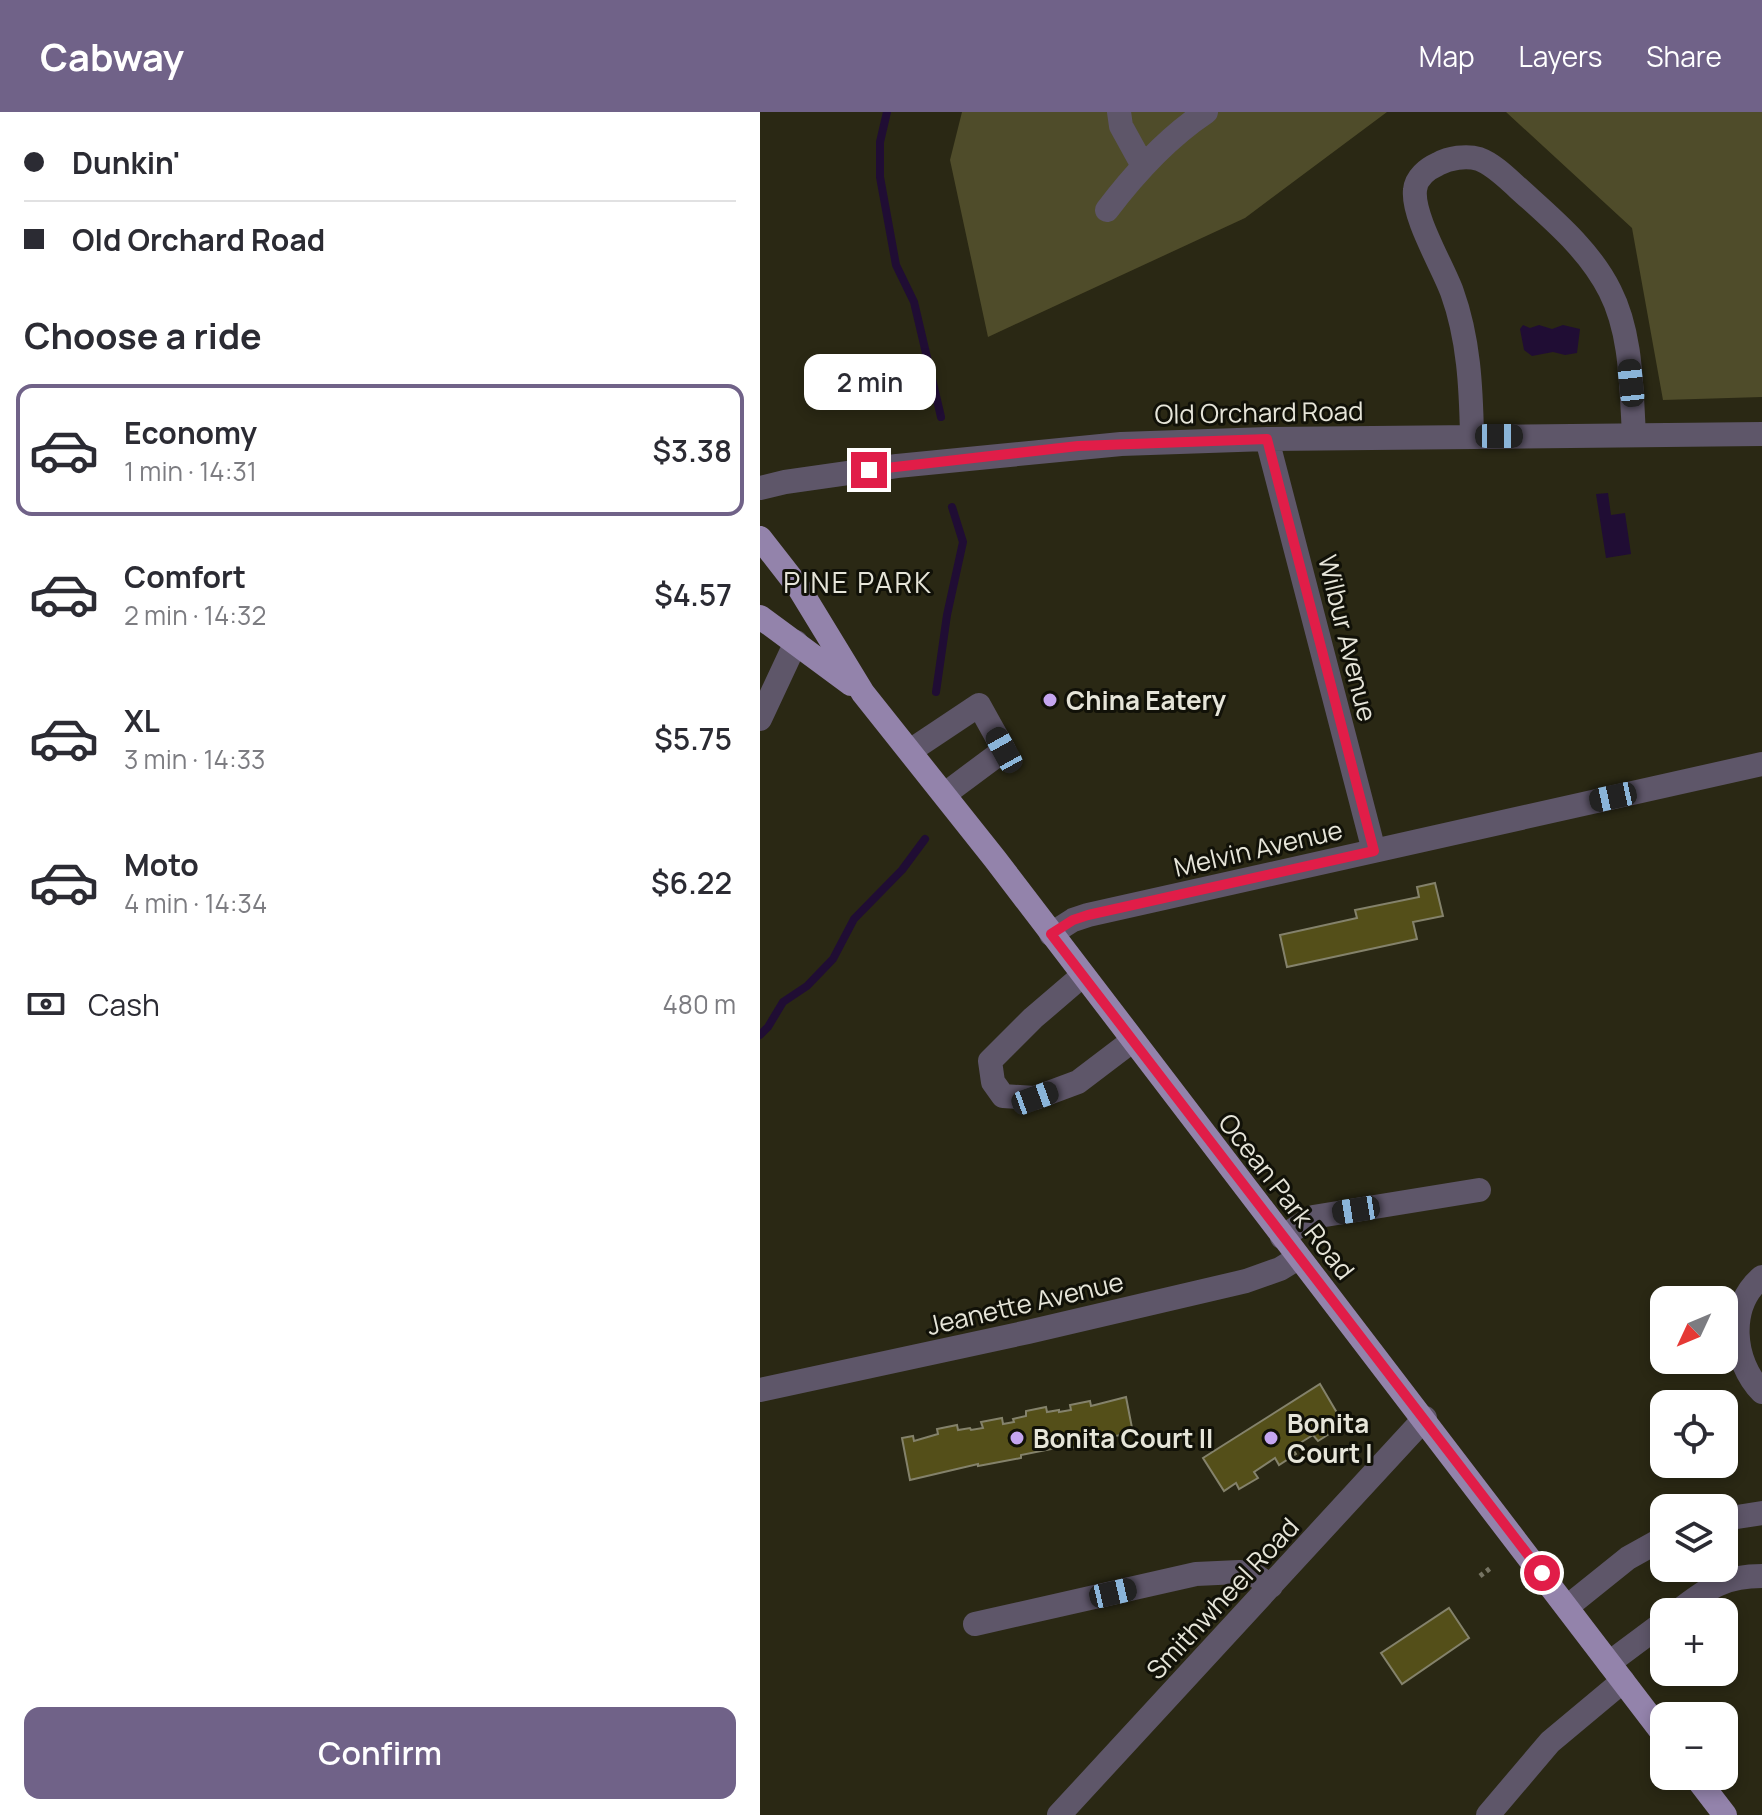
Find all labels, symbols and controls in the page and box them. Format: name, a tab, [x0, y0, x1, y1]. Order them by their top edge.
text: Cabway	[40, 30, 184, 82]
text: Map	[1419, 37, 1475, 75]
text: Layers	[1519, 37, 1602, 75]
text: Share	[1646, 37, 1722, 75]
text: Dunkin'	[72, 142, 180, 183]
text: Old Orchard Road	[72, 219, 325, 260]
text: Choose a ride	[24, 311, 262, 360]
callout: 2 min	[803, 354, 935, 410]
car	[1617, 358, 1645, 408]
text: 2 min	[837, 364, 903, 400]
street label: Old Orchard Road	[1154, 392, 1364, 432]
text: Economy	[124, 412, 257, 453]
icon: car	[28, 414, 100, 486]
car	[1475, 424, 1523, 448]
text: $3.38	[653, 430, 732, 471]
route end	[851, 452, 887, 488]
text: 1 min · 14:31	[124, 453, 257, 489]
street label: Wilbur Avenue	[1310, 551, 1386, 725]
text: Comfort	[124, 556, 246, 597]
icon: car	[28, 558, 100, 630]
district label: PINE PARK	[783, 563, 933, 601]
text: $4.57	[654, 574, 732, 615]
text: 2 min · 14:32	[124, 597, 266, 633]
place label: China Eatery	[1066, 682, 1227, 718]
marker: China Eatery	[1041, 691, 1059, 709]
text: XL	[124, 700, 160, 741]
icon: car	[28, 702, 100, 774]
text: $5.75	[654, 718, 732, 759]
car	[982, 723, 1026, 777]
text: 3 min · 14:33	[124, 741, 265, 777]
car	[1587, 780, 1639, 814]
street label: Melvin Avenue	[1170, 811, 1346, 885]
text: Moto	[124, 844, 199, 885]
icon: car	[28, 846, 100, 918]
text: $6.22	[651, 862, 732, 903]
text: 4 min · 14:34	[124, 885, 267, 921]
icon: cash	[24, 982, 68, 1026]
text: Cash	[88, 984, 160, 1025]
text: 480 m	[662, 986, 736, 1022]
car	[1008, 1079, 1062, 1117]
street label: Ocean Park Road	[1211, 1106, 1363, 1286]
car	[1330, 1194, 1382, 1226]
street label: Jeanette Avenue	[923, 1263, 1127, 1343]
north arrow	[1650, 1286, 1738, 1374]
map controls	[1650, 1286, 1738, 1790]
button: locate	[1650, 1390, 1738, 1478]
place label: Bonita Court I	[1287, 1405, 1373, 1471]
place label: Bonita Court II	[1033, 1420, 1213, 1456]
marker: Bonita Court II	[1008, 1429, 1026, 1447]
marker: Bonita Court I	[1262, 1429, 1280, 1447]
button: layers	[1650, 1494, 1738, 1582]
street label: Smithwheel Road	[1138, 1509, 1306, 1687]
route start	[1524, 1555, 1560, 1591]
car	[1087, 1576, 1139, 1610]
button: +	[1650, 1598, 1738, 1686]
button: −	[1650, 1702, 1738, 1790]
button: Confirm	[24, 1707, 736, 1799]

